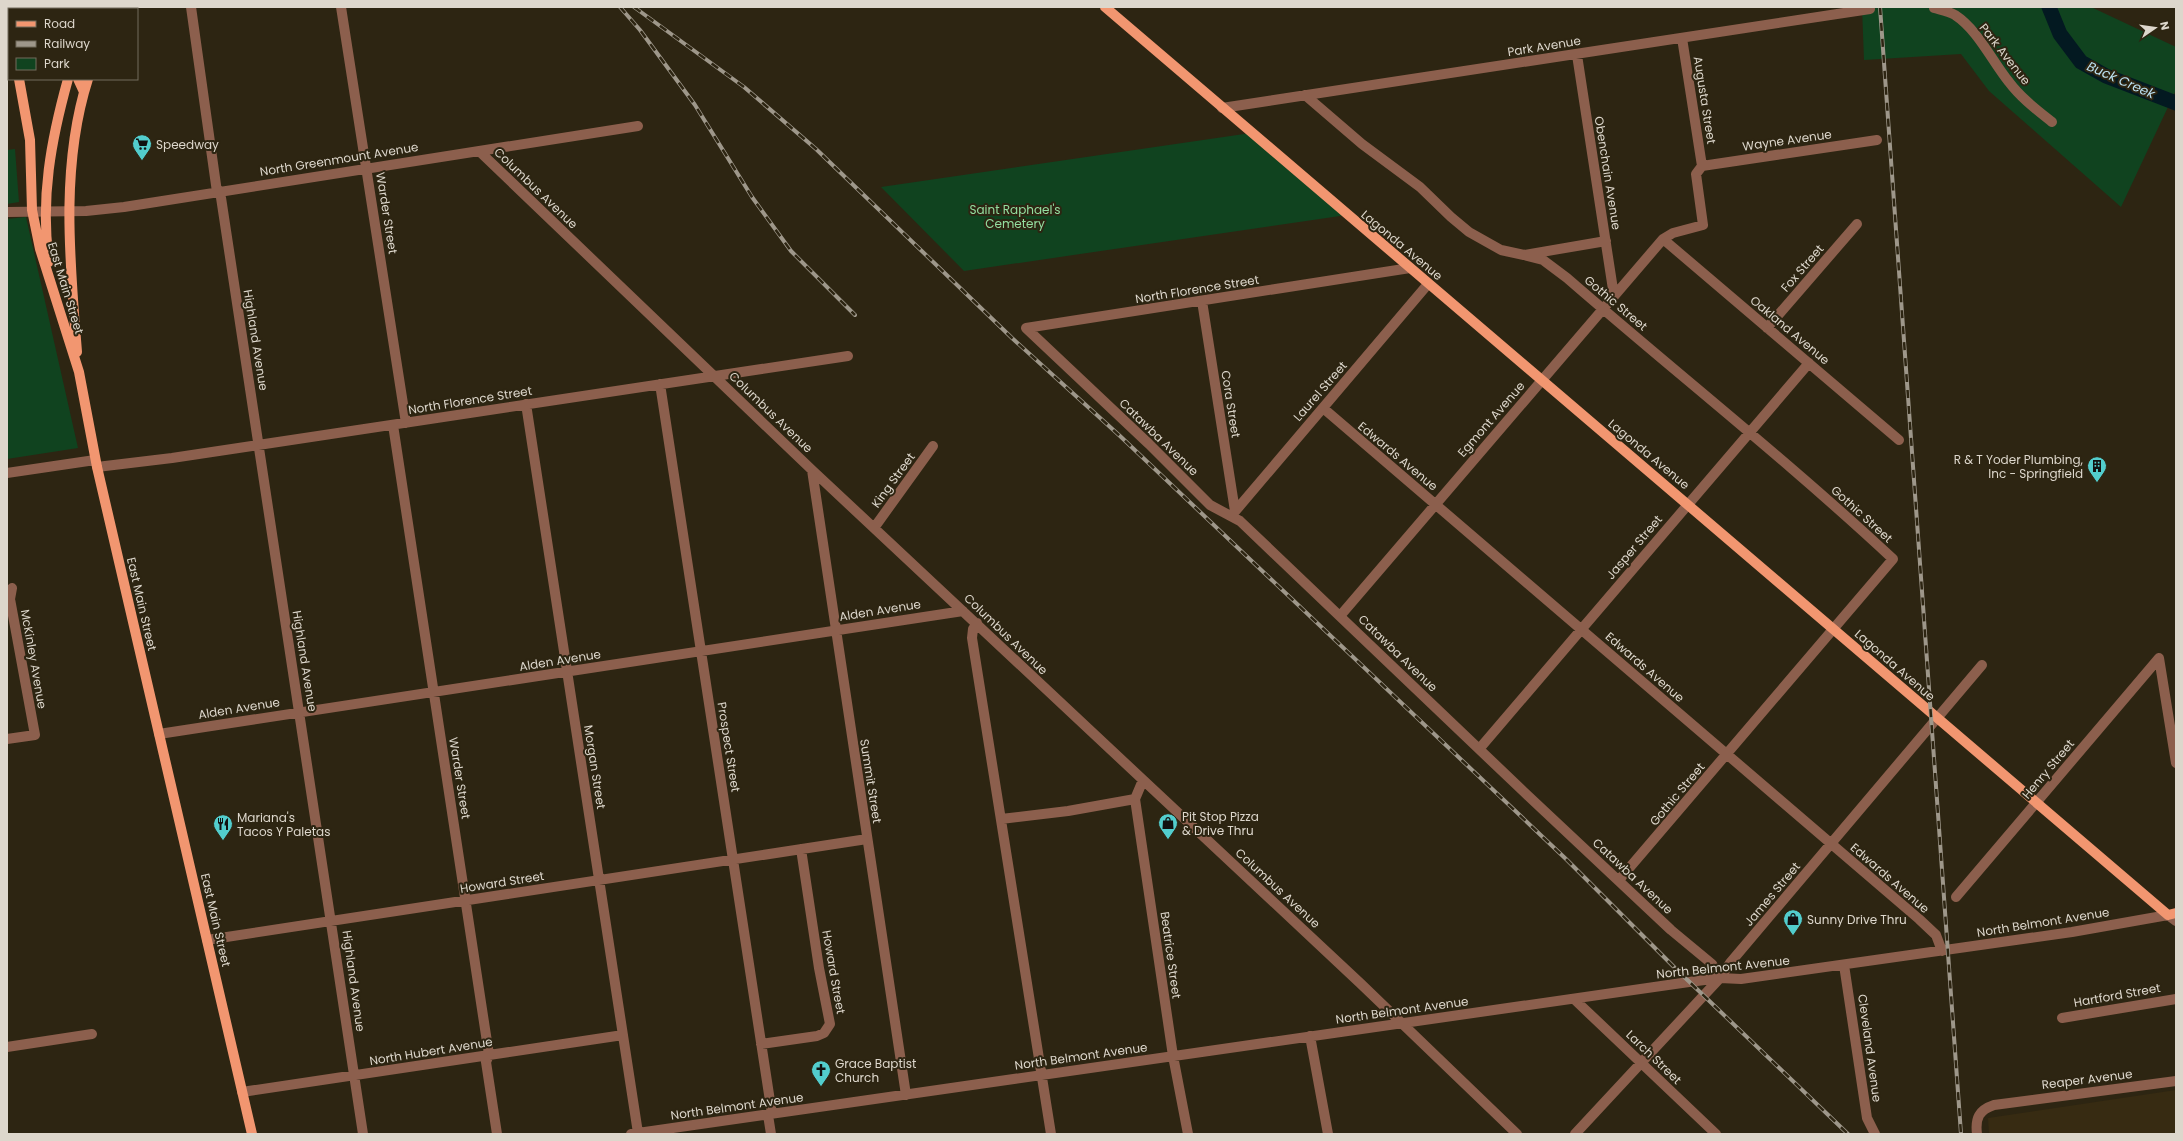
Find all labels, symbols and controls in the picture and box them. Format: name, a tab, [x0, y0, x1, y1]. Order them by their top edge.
legend	[8, 8, 138, 80]
north arrow	[2135, 8, 2175, 48]
text: Road	[44, 15, 75, 32]
street label: Park Avenue	[1976, 20, 2034, 88]
text: N	[2156, 20, 2173, 32]
street label: Park Avenue	[1506, 32, 1582, 60]
text: Railway	[44, 35, 90, 52]
text: Park	[44, 55, 71, 72]
street label: Augusta Street	[1690, 55, 1720, 145]
water label: Buck Creek	[2084, 57, 2159, 104]
street label: Obenchain Avenue	[1591, 115, 1625, 231]
street label: Wayne Avenue	[1741, 125, 1833, 155]
supermarket icon: Speedway	[131, 133, 153, 161]
place label: Speedway	[156, 136, 219, 153]
street label: North Greenmount Avenue	[259, 138, 419, 180]
street label: Columbus Avenue	[490, 144, 582, 232]
street label: Warder Street	[372, 171, 402, 255]
park label: Saint Raphael's Cemetery	[969, 201, 1061, 232]
street label: Lagonda Avenue	[1358, 206, 1446, 284]
street label: East Main Street	[44, 240, 88, 336]
street label: Fox Street	[1777, 241, 1827, 295]
street label: North Florence Street	[1134, 271, 1260, 307]
street label: Gothic Street	[1581, 272, 1651, 334]
street label: Highland Avenue	[240, 288, 272, 392]
street label: Oakland Avenue	[1747, 292, 1833, 368]
street label: Laurel Street	[1289, 357, 1351, 425]
street label: Columbus Avenue	[725, 368, 817, 456]
street label: Cora Street	[1217, 369, 1245, 439]
street label: Egmont Avenue	[1454, 378, 1528, 460]
street label: North Florence Street	[407, 382, 533, 418]
street label: Catawba Avenue	[1116, 395, 1202, 479]
street label: Lagonda Avenue	[1605, 415, 1693, 493]
street label: Edwards Avenue	[1354, 418, 1442, 494]
street label: King Street	[867, 449, 919, 511]
place label: R & T Yoder Plumbing, Inc - Springfield	[1954, 451, 2084, 482]
building icon: R & T Yoder Plumbing, Inc - Springfield	[2086, 455, 2108, 483]
street label: Gothic Street	[1827, 482, 1897, 546]
street label: Jasper Street	[1602, 511, 1666, 583]
street label: East Main Street	[123, 556, 161, 652]
street label: Columbus Avenue	[960, 590, 1052, 678]
street label: Alden Avenue	[838, 595, 922, 625]
street label: McKinley Avenue	[17, 608, 51, 710]
street label: Highland Avenue	[289, 609, 321, 713]
street label: Catawba Avenue	[1355, 611, 1441, 695]
street label: Lagonda Avenue	[1851, 625, 1939, 705]
street label: Edwards Avenue	[1602, 628, 1688, 706]
street label: Alden Avenue	[518, 645, 602, 675]
street label: Alden Avenue	[197, 693, 281, 723]
street label: Prospect Street	[713, 701, 745, 793]
street label: Morgan Street	[580, 724, 610, 810]
street label: Warder Street	[445, 736, 475, 820]
street label: Henry Street	[2018, 736, 2078, 802]
street label: Summit Street	[856, 738, 886, 824]
street label: Gothic Street	[1646, 759, 1708, 829]
place label: Pit Stop Pizza & Drive Thru	[1182, 808, 1259, 839]
place label: Mariana's Tacos Y Paletas	[237, 809, 330, 840]
shop icon: Pit Stop Pizza & Drive Thru	[1157, 812, 1179, 840]
restaurant icon: Mariana's Tacos Y Paletas	[212, 813, 234, 841]
street label: Catawba Avenue	[1589, 834, 1677, 918]
street label: Edwards Avenue	[1847, 839, 1933, 917]
street label: Columbus Avenue	[1232, 844, 1324, 932]
street label: James Street	[1740, 858, 1804, 930]
street label: Howard Street	[459, 867, 545, 897]
street label: East Main Street	[197, 872, 235, 968]
street label: North Belmont Avenue	[1976, 903, 2110, 941]
shop icon: Sunny Drive Thru	[1782, 908, 1804, 936]
street label: Beatrice Street	[1156, 910, 1186, 1000]
place label: Sunny Drive Thru	[1807, 911, 1907, 928]
street label: Highland Avenue	[338, 929, 370, 1033]
street label: Howard Street	[818, 929, 850, 1015]
street label: North Belmont Avenue	[1656, 952, 1790, 982]
street label: Hartford Street	[2072, 979, 2162, 1011]
street label: North Belmont Avenue	[1334, 992, 1470, 1028]
street label: Cleveland Avenue	[1854, 993, 1886, 1103]
street label: Larch Street	[1623, 1026, 1685, 1088]
street label: North Hubert Avenue	[368, 1033, 494, 1069]
street label: North Belmont Avenue	[1013, 1038, 1149, 1074]
place label: Grace Baptist Church	[835, 1055, 916, 1086]
church icon: Grace Baptist Church	[810, 1059, 832, 1087]
street label: Reaper Avenue	[2041, 1065, 2133, 1093]
street label: North Belmont Avenue	[669, 1088, 805, 1124]

